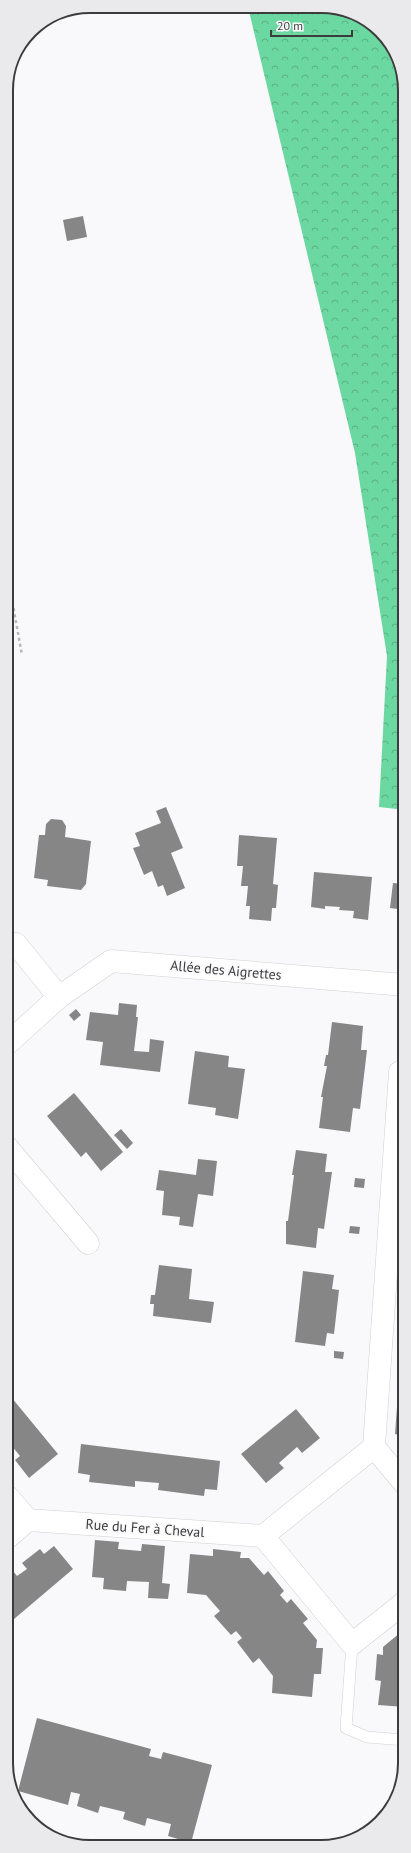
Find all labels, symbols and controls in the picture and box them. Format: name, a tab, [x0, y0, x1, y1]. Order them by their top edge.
scale bar	[271, 12, 352, 38]
text: 20 m	[277, 18, 303, 33]
street label: Allée des Aigrettes	[170, 956, 283, 984]
street label: Rue du Fer à Cheval	[85, 1515, 205, 1541]

